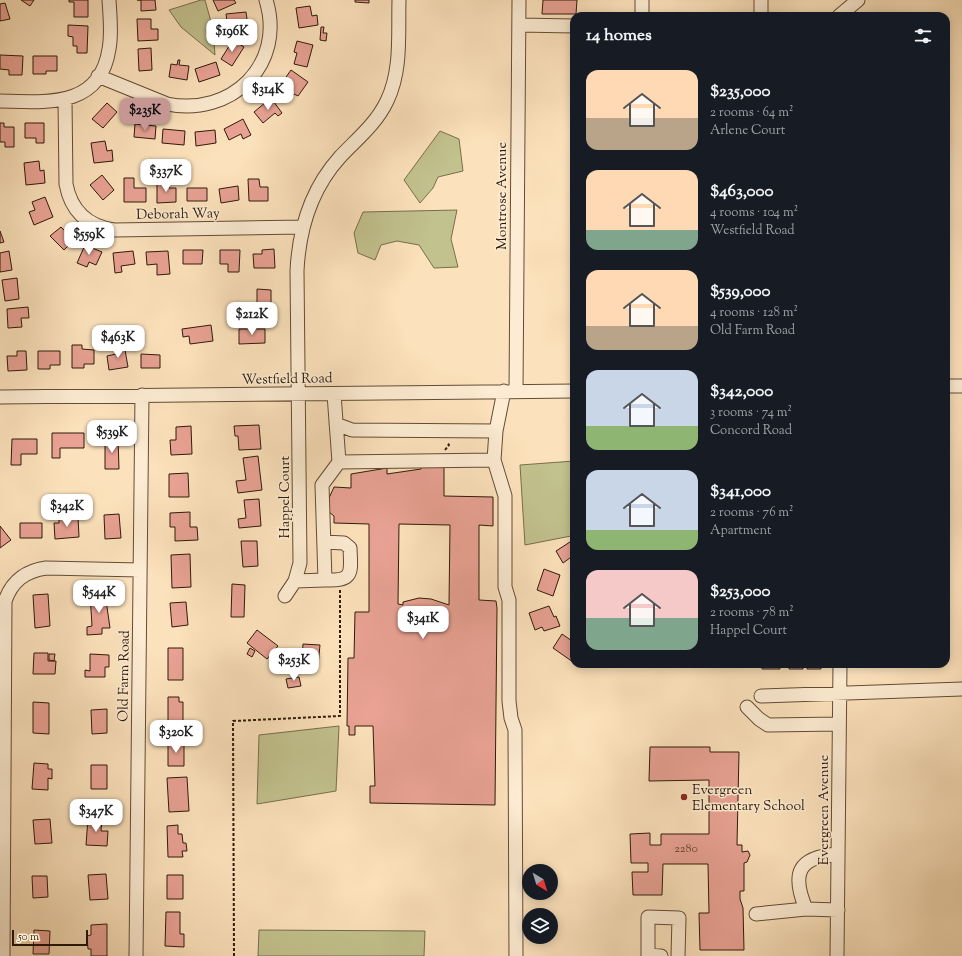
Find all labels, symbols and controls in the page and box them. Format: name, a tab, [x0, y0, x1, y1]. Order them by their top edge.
pin: $196K	[204, 19, 260, 53]
text: $196K	[215, 23, 249, 41]
text: 14 homes	[586, 24, 652, 48]
icon: filters	[912, 25, 934, 47]
pin: $314K	[240, 77, 296, 111]
text: $235,000	[710, 80, 770, 104]
text: $314K	[252, 81, 284, 99]
icon: home	[618, 86, 666, 134]
pin: $235K	[117, 98, 173, 132]
text: $235K	[129, 102, 161, 120]
text: 2 rooms · 64 m²	[710, 104, 793, 122]
text: Arlene Court	[710, 122, 785, 140]
street label: Montrose Avenue	[493, 142, 513, 250]
pin: $337K	[138, 159, 194, 193]
text: $337K	[149, 163, 183, 181]
text: $463,000	[710, 180, 774, 204]
icon: home	[618, 186, 666, 234]
street label: Deborah Way	[136, 204, 220, 226]
text: 4 rooms · 104 m²	[710, 204, 798, 222]
pin: $559K	[61, 222, 117, 256]
text: Westfield Road	[710, 222, 795, 240]
text: $559K	[73, 226, 105, 244]
text: $539,000	[710, 280, 771, 304]
icon: home	[618, 286, 666, 334]
pin: $212K	[224, 302, 280, 336]
text: 4 rooms · 128 m²	[710, 304, 798, 322]
text: $212K	[236, 306, 268, 324]
text: Old Farm Road	[710, 322, 795, 340]
pin: $463K	[90, 325, 146, 359]
text: $463K	[101, 329, 135, 347]
street label: Westfield Road	[241, 369, 333, 391]
text: $342,000	[710, 380, 773, 404]
icon: home	[618, 386, 666, 434]
text: 3 rooms · 74 m²	[710, 404, 792, 422]
pin: $539K	[84, 420, 140, 454]
text: Concord Road	[710, 422, 792, 440]
text: $539K	[96, 424, 128, 442]
street label: Happel Court	[276, 455, 296, 538]
text: $341,000	[710, 480, 771, 504]
icon: home	[618, 486, 666, 534]
pin: $342K	[39, 494, 95, 528]
text: $342K	[50, 498, 84, 516]
text: 2 rooms · 76 m²	[710, 504, 794, 522]
text: Apartment	[710, 522, 771, 540]
pin: $544K	[71, 580, 127, 614]
text: $253,000	[710, 580, 770, 604]
text: $544K	[82, 584, 116, 602]
icon: home	[618, 586, 666, 634]
text: 2 rooms · 78 m²	[710, 604, 794, 622]
pin: $341K	[395, 606, 451, 640]
text: $341K	[407, 610, 439, 628]
text: Happel Court	[710, 622, 787, 640]
street label: Old Farm Road	[114, 630, 136, 722]
pin: $253K	[266, 648, 322, 682]
text: $253K	[278, 652, 310, 670]
pin: $320K	[148, 720, 204, 754]
text: $320K	[159, 724, 193, 742]
street label: Evergreen Avenue	[815, 755, 835, 865]
place label: Evergreen Elementary School	[692, 781, 805, 817]
marker: Evergreen Elementary School	[679, 792, 689, 802]
pin: $347K	[68, 799, 124, 833]
text: $347K	[79, 803, 113, 821]
house number: 2280	[674, 840, 698, 858]
north arrow	[522, 864, 558, 900]
map controls	[522, 864, 558, 944]
button: layers	[522, 908, 558, 944]
scale bar	[12, 928, 88, 947]
text: 50 m	[18, 929, 39, 945]

